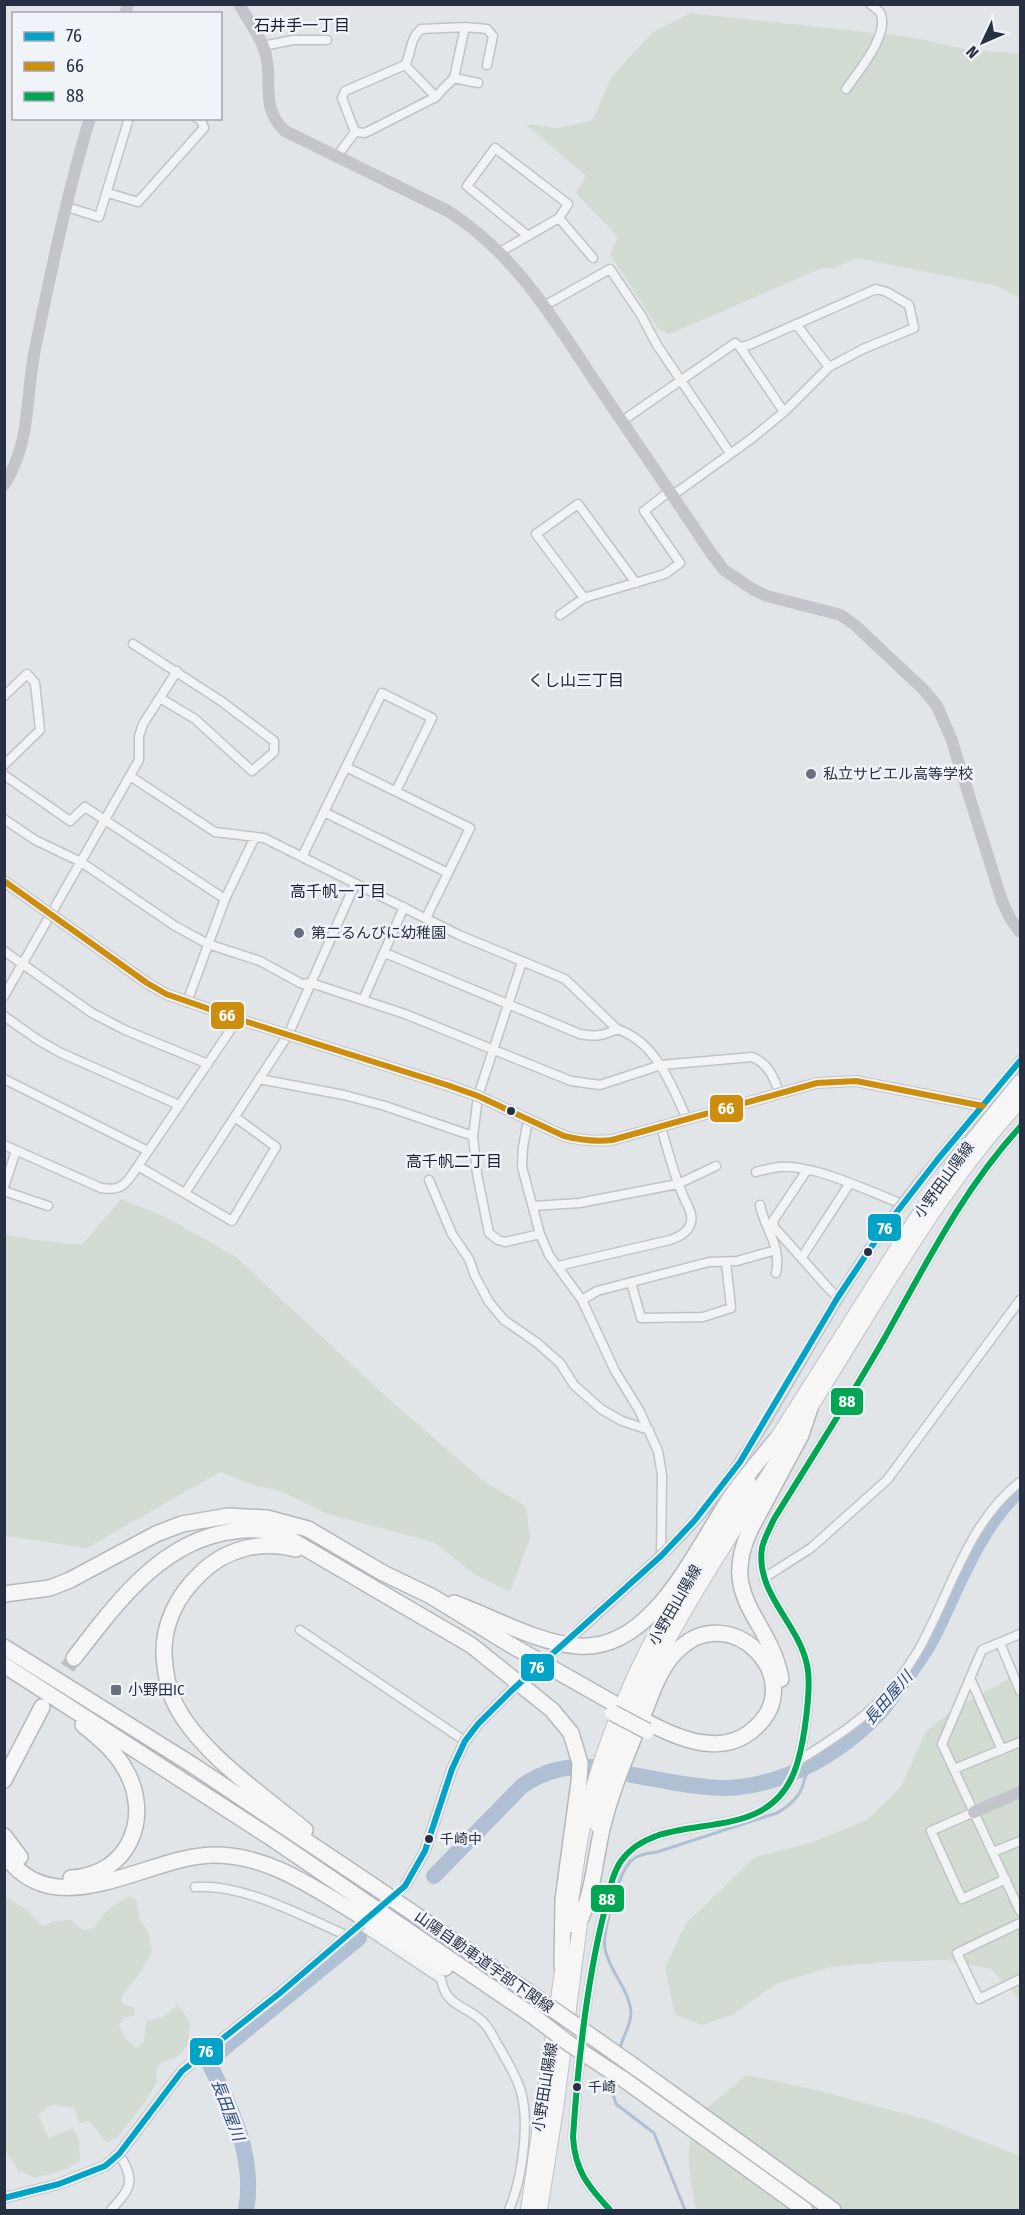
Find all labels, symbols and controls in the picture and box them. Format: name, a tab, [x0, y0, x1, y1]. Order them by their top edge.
legend	[12, 12, 222, 120]
north arrow	[953, 12, 1013, 72]
district label: 石井手一丁目	[254, 16, 350, 35]
text: 76	[66, 25, 82, 47]
text: N	[962, 42, 983, 62]
text: 66	[66, 55, 84, 77]
text: 88	[66, 85, 84, 107]
district label: くし山三丁目	[528, 671, 624, 690]
place label: 私立サビエル高等学校	[823, 765, 973, 783]
marker: 私立サビエル高等学校	[804, 767, 818, 781]
district label: 高千帆一丁目	[290, 882, 386, 901]
place label: 第二るんびに幼稚園	[311, 924, 446, 942]
marker: 第二るんびに幼稚園	[292, 926, 306, 940]
line badge: 66	[210, 1001, 245, 1030]
text: 66	[219, 1006, 235, 1025]
line badge: 66	[709, 1094, 744, 1123]
text: 66	[718, 1099, 734, 1118]
unlabelled marker	[505, 1105, 517, 1117]
street label: 小野田山陽線	[910, 1138, 978, 1222]
district label: 高千帆二丁目	[406, 1152, 502, 1171]
line badge: 76	[867, 1213, 902, 1242]
text: 76	[878, 1219, 892, 1238]
unlabelled marker	[862, 1246, 874, 1258]
line badge: 88	[830, 1387, 864, 1416]
text: 88	[839, 1392, 856, 1411]
street label: 小野田山陽線	[645, 1562, 705, 1648]
line badge: 76	[520, 1653, 555, 1682]
text: 76	[530, 1658, 544, 1677]
water label: 長田屋川	[860, 1666, 917, 1728]
place label: 小野田IC	[128, 1681, 185, 1699]
marker: 小野田IC	[109, 1683, 123, 1697]
place label: 千崎中	[440, 1831, 482, 1848]
marker: 千崎中	[423, 1833, 435, 1845]
line badge: 88	[590, 1884, 625, 1913]
text: 88	[599, 1890, 616, 1909]
street label: 山陽自動車道宇部下関線	[411, 1907, 557, 2017]
line badge: 76	[189, 2037, 224, 2066]
street label: 小野田山陽線	[529, 2041, 561, 2133]
text: 76	[199, 2042, 213, 2061]
water label: 長田屋川	[208, 2077, 249, 2145]
place label: 千崎	[588, 2079, 616, 2096]
marker: 千崎	[571, 2081, 583, 2093]

